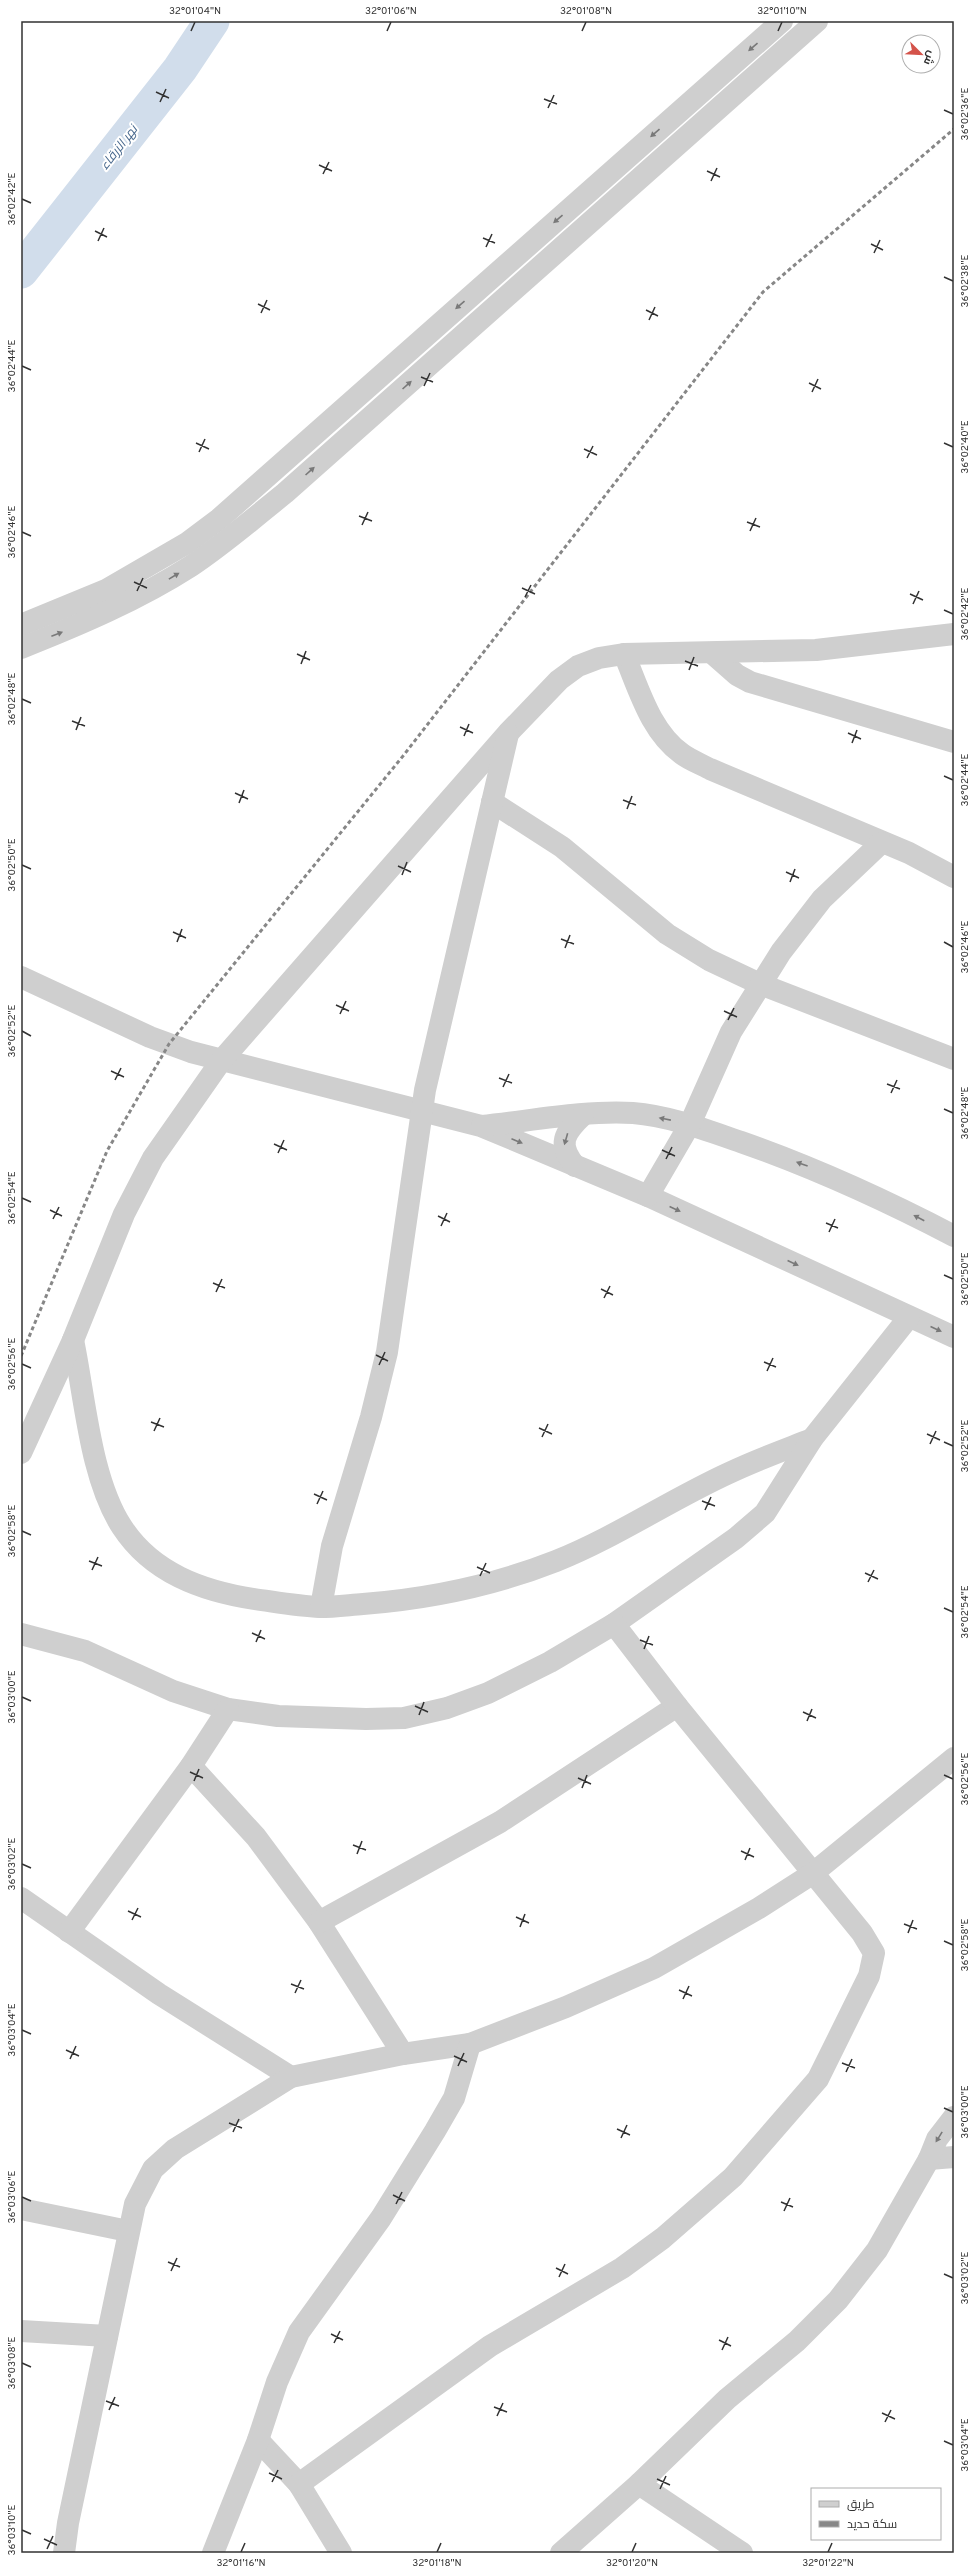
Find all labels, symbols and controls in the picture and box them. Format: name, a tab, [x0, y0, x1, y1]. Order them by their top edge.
text: 32°01'04"N	[169, 5, 221, 18]
text: 32°01'06"N	[365, 5, 417, 18]
text: 32°01'08"N	[560, 5, 612, 18]
text: 32°01'10"N	[757, 5, 807, 18]
north arrow	[901, 34, 941, 74]
one-way arrow	[747, 42, 758, 51]
text: ش	[920, 48, 938, 67]
text: 36°02'36"E	[959, 88, 972, 140]
water label: نهر الزرقاء	[97, 122, 143, 174]
one-way arrow	[650, 128, 660, 137]
text: 36°02'42"E	[6, 172, 19, 226]
one-way arrow	[552, 214, 563, 223]
text: 36°02'38"E	[959, 255, 972, 307]
one-way arrow	[455, 300, 465, 309]
text: 36°02'44"E	[6, 339, 19, 393]
one-way arrow	[402, 380, 412, 389]
text: 36°02'40"E	[959, 420, 972, 474]
one-way arrow	[305, 467, 314, 476]
text: 36°02'46"E	[6, 506, 19, 558]
one-way arrow	[168, 572, 179, 579]
text: 36°02'42"E	[959, 587, 972, 641]
one-way arrow	[52, 630, 64, 636]
text: 36°02'48"E	[6, 672, 19, 726]
text: 36°02'44"E	[959, 753, 972, 807]
text: 36°02'50"E	[6, 838, 19, 892]
text: 36°02'46"E	[959, 921, 972, 973]
text: 36°02'52"E	[6, 1004, 19, 1058]
text: 36°02'48"E	[959, 1086, 972, 1140]
one-way arrow	[659, 1116, 671, 1122]
one-way arrow	[563, 1134, 569, 1146]
one-way arrow	[511, 1138, 522, 1144]
one-way arrow	[795, 1160, 807, 1166]
text: 36°02'54"E	[6, 1171, 19, 1225]
one-way arrow	[669, 1206, 680, 1212]
one-way arrow	[914, 1215, 925, 1221]
text: 36°02'50"E	[959, 1252, 972, 1306]
one-way arrow	[787, 1260, 798, 1266]
one-way arrow	[931, 1327, 943, 1333]
text: 36°02'56"E	[6, 1338, 19, 1390]
text: 36°02'52"E	[959, 1419, 972, 1473]
text: 36°02'58"E	[6, 1504, 19, 1558]
text: 36°02'54"E	[959, 1585, 972, 1639]
text: 36°03'00"E	[6, 1670, 19, 1724]
text: 36°02'56"E	[959, 1753, 972, 1805]
text: 36°03'02"E	[6, 1837, 19, 1891]
text: 36°02'58"E	[959, 1918, 972, 1972]
text: 36°03'04"E	[6, 2003, 19, 2057]
text: 36°03'00"E	[959, 2085, 972, 2139]
one-way arrow	[935, 2131, 943, 2142]
text: 36°03'06"E	[6, 2170, 19, 2224]
text: 36°03'02"E	[959, 2251, 972, 2305]
text: 36°03'08"E	[6, 2336, 19, 2390]
text: 36°03'04"E	[959, 2418, 972, 2472]
legend	[811, 2488, 941, 2540]
text: طريق	[847, 2497, 875, 2513]
text: 36°03'10"E	[6, 2505, 19, 2555]
text: سكة حديد	[847, 2517, 897, 2533]
text: 32°01'16"N	[216, 2557, 266, 2570]
text: 32°01'18"N	[412, 2557, 462, 2570]
text: 32°01'20"N	[606, 2557, 658, 2570]
text: 32°01'22"N	[802, 2557, 854, 2570]

